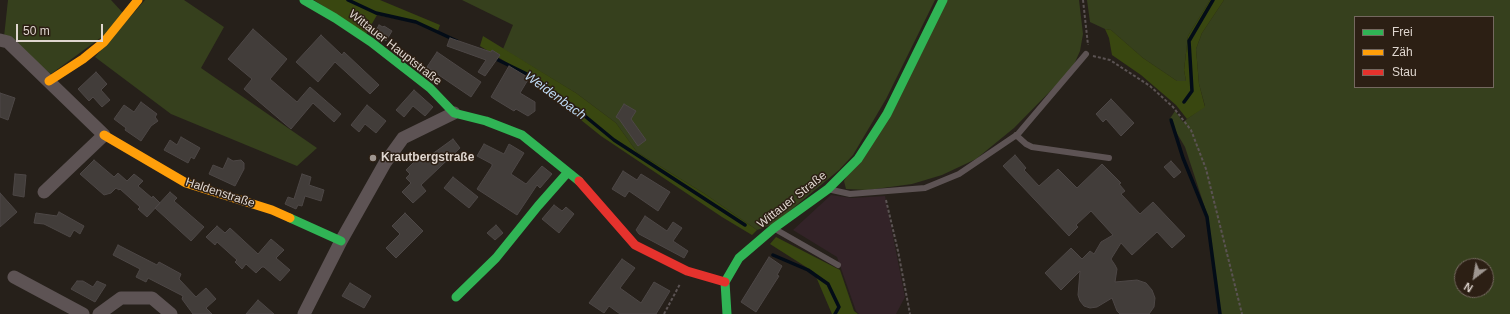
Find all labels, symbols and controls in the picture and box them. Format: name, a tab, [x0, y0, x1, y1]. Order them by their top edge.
street label: Wittauer Hauptstraße	[346, 7, 444, 89]
scale bar	[18, 16, 105, 42]
legend	[1354, 16, 1494, 88]
text: 50 m	[23, 24, 50, 38]
text: Frei	[1392, 25, 1413, 39]
text: Zäh	[1392, 45, 1413, 59]
text: Stau	[1392, 65, 1417, 79]
water label: Weidenbach	[521, 69, 589, 123]
place label: Krautbergstraße	[381, 151, 474, 165]
marker: Krautbergstraße	[368, 153, 378, 163]
street label: Wittauer Straße	[754, 168, 830, 232]
street label: Haldenstraße	[184, 175, 256, 211]
north arrow	[1454, 258, 1494, 298]
text: N	[1462, 280, 1475, 295]

